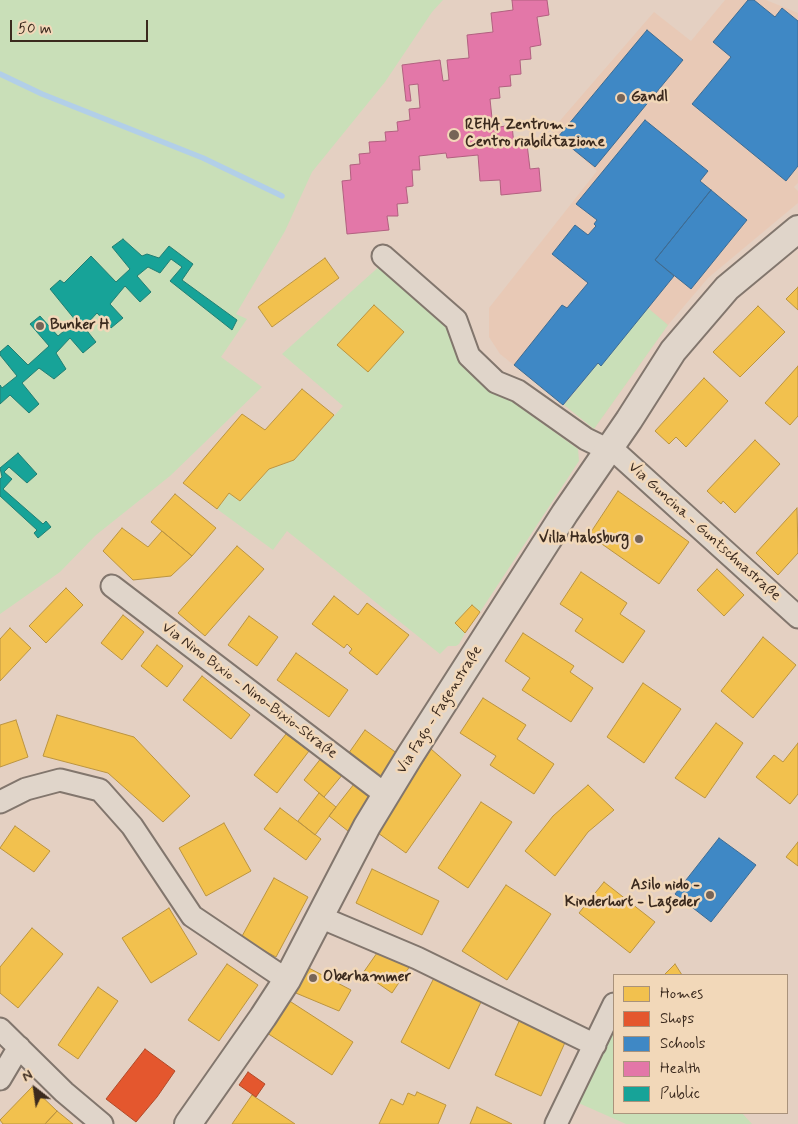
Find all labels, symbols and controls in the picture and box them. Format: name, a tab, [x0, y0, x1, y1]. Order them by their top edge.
scale bar	[12, 10, 150, 42]
text: 50 m	[18, 19, 52, 39]
place label: Gandl	[631, 89, 668, 107]
marker: Gandl	[615, 92, 627, 104]
place label: REHA Zentrum - Centro riabilitazione	[465, 117, 605, 152]
marker: REHA Zentrum - Centro riabilitazione	[447, 128, 461, 142]
place label: Bunker H	[50, 317, 109, 335]
marker: Bunker H	[34, 320, 46, 332]
street label: Via Guncina - Guntschnastraße	[624, 459, 784, 605]
place label: Villa Habsburg	[539, 530, 629, 548]
marker: Villa Habsburg	[633, 533, 645, 545]
street label: Via Nino Bixio - Nino-Bixio-Straße	[157, 619, 341, 763]
street label: Via Fago - Fagenstraße	[393, 642, 487, 778]
place label: Asilo nido - Kinderhort - Lageder	[565, 877, 700, 912]
marker: Asilo nido - Kinderhort - Lageder	[704, 889, 716, 901]
place label: Oberhammer	[323, 969, 411, 987]
marker: Oberhammer	[307, 972, 319, 984]
legend	[613, 974, 788, 1114]
text: Homes	[660, 984, 703, 1004]
text: Shops	[660, 1009, 694, 1029]
text: Schools	[660, 1034, 706, 1054]
text: Health	[660, 1059, 701, 1079]
north arrow	[10, 1064, 60, 1114]
text: N	[19, 1066, 36, 1086]
text: Public	[660, 1084, 700, 1104]

